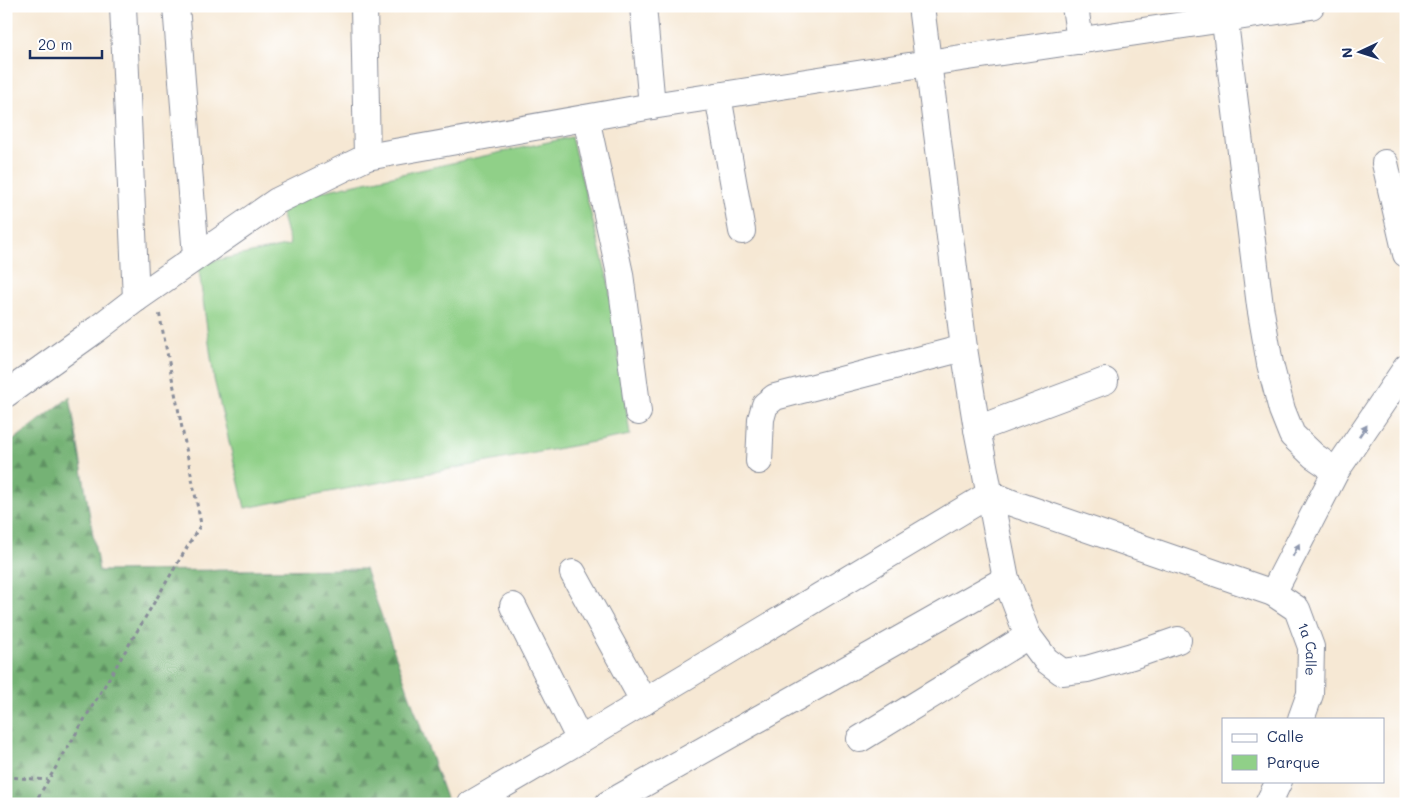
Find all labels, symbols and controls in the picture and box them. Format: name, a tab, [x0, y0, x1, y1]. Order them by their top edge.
scale bar	[30, 28, 102, 60]
north arrow	[1334, 28, 1384, 78]
text: 20 m	[38, 34, 72, 54]
text: N	[1337, 47, 1356, 59]
one-way arrow	[1359, 424, 1368, 438]
one-way arrow	[1292, 543, 1300, 557]
street label: 1a Calle	[1294, 620, 1322, 676]
legend	[1222, 718, 1384, 782]
text: Calle	[1267, 726, 1304, 746]
text: Parque	[1267, 752, 1320, 772]

